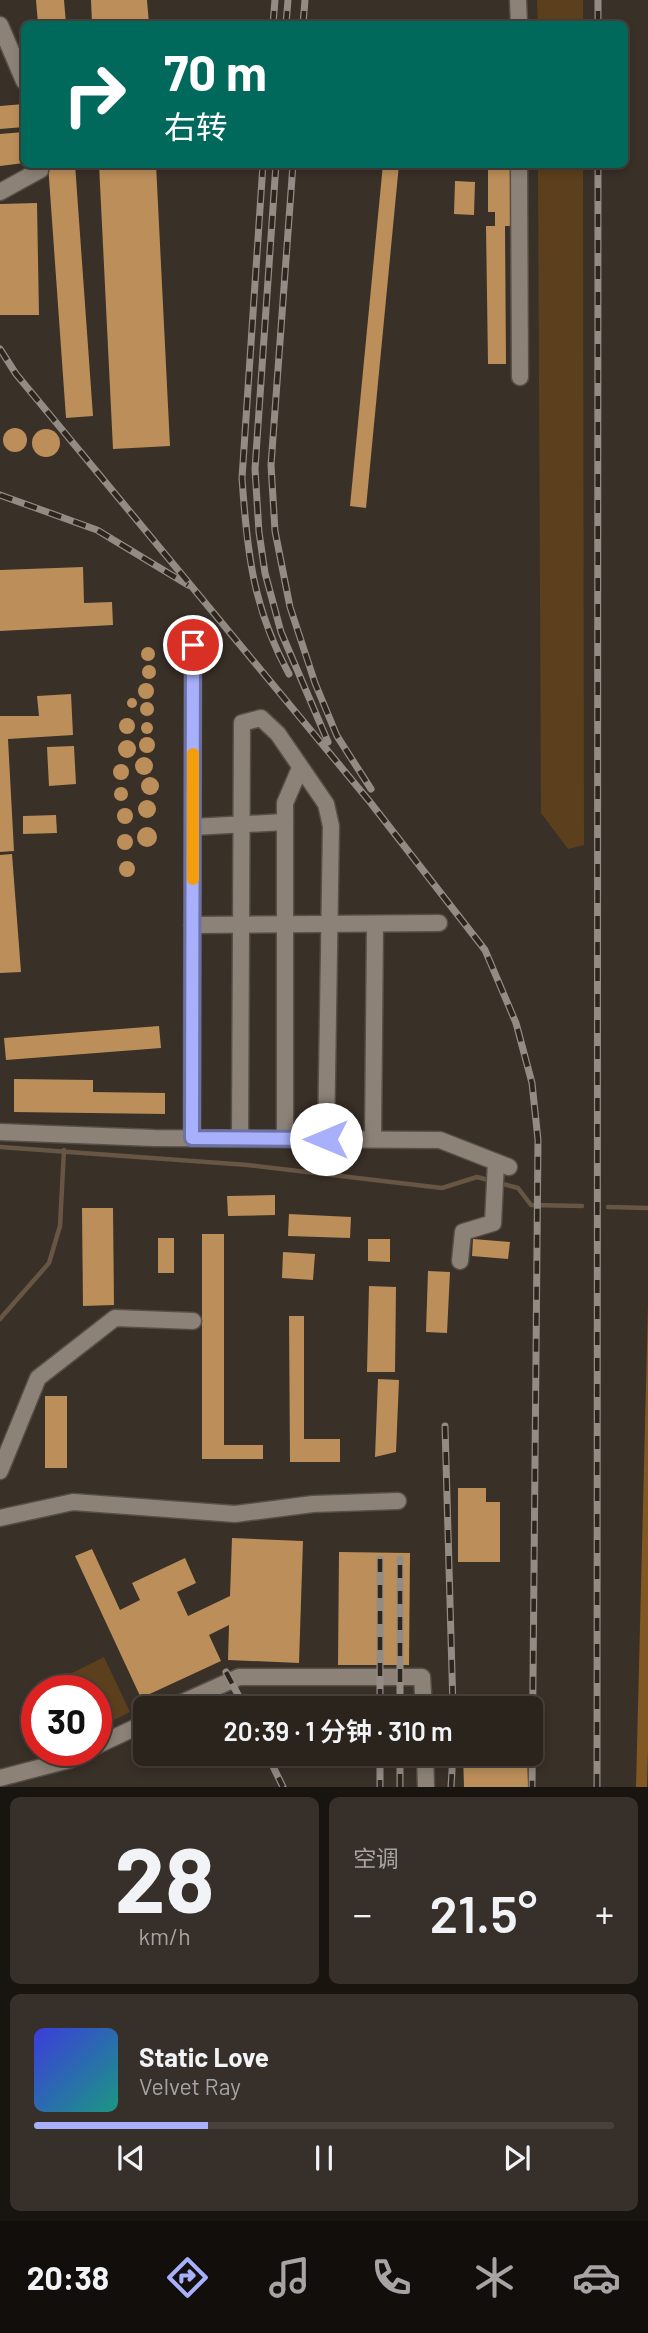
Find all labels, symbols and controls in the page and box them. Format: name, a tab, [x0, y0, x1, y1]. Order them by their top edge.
text: 70 m	[164, 42, 267, 101]
icon: right	[49, 49, 140, 140]
text: 右转	[164, 107, 228, 145]
pin	[163, 615, 223, 675]
icon: arrive	[174, 626, 212, 664]
position arrow	[289, 1102, 363, 1176]
speed limit sign: 30	[21, 1675, 112, 1766]
text: 20:39 · 1 分钟 · 310 m	[223, 1715, 453, 1746]
text: 28	[114, 1822, 215, 1931]
text: 空调	[353, 1844, 399, 1872]
text: 21.5°	[430, 1881, 537, 1943]
text: −	[353, 1890, 372, 1936]
text: +	[595, 1890, 614, 1936]
text: km/h	[138, 1922, 191, 1950]
text: Static Love	[139, 2041, 269, 2072]
text: Velvet Ray	[139, 2072, 241, 2100]
icon: previous	[112, 2139, 150, 2177]
icon: pause	[305, 2139, 343, 2177]
icon: next	[498, 2139, 536, 2177]
icon: directions	[163, 2253, 212, 2302]
icon: music	[265, 2253, 314, 2302]
icon: phone	[367, 2253, 416, 2302]
icon: climate	[470, 2253, 519, 2302]
icon: car	[572, 2253, 621, 2302]
text: 20:38	[27, 2258, 109, 2296]

